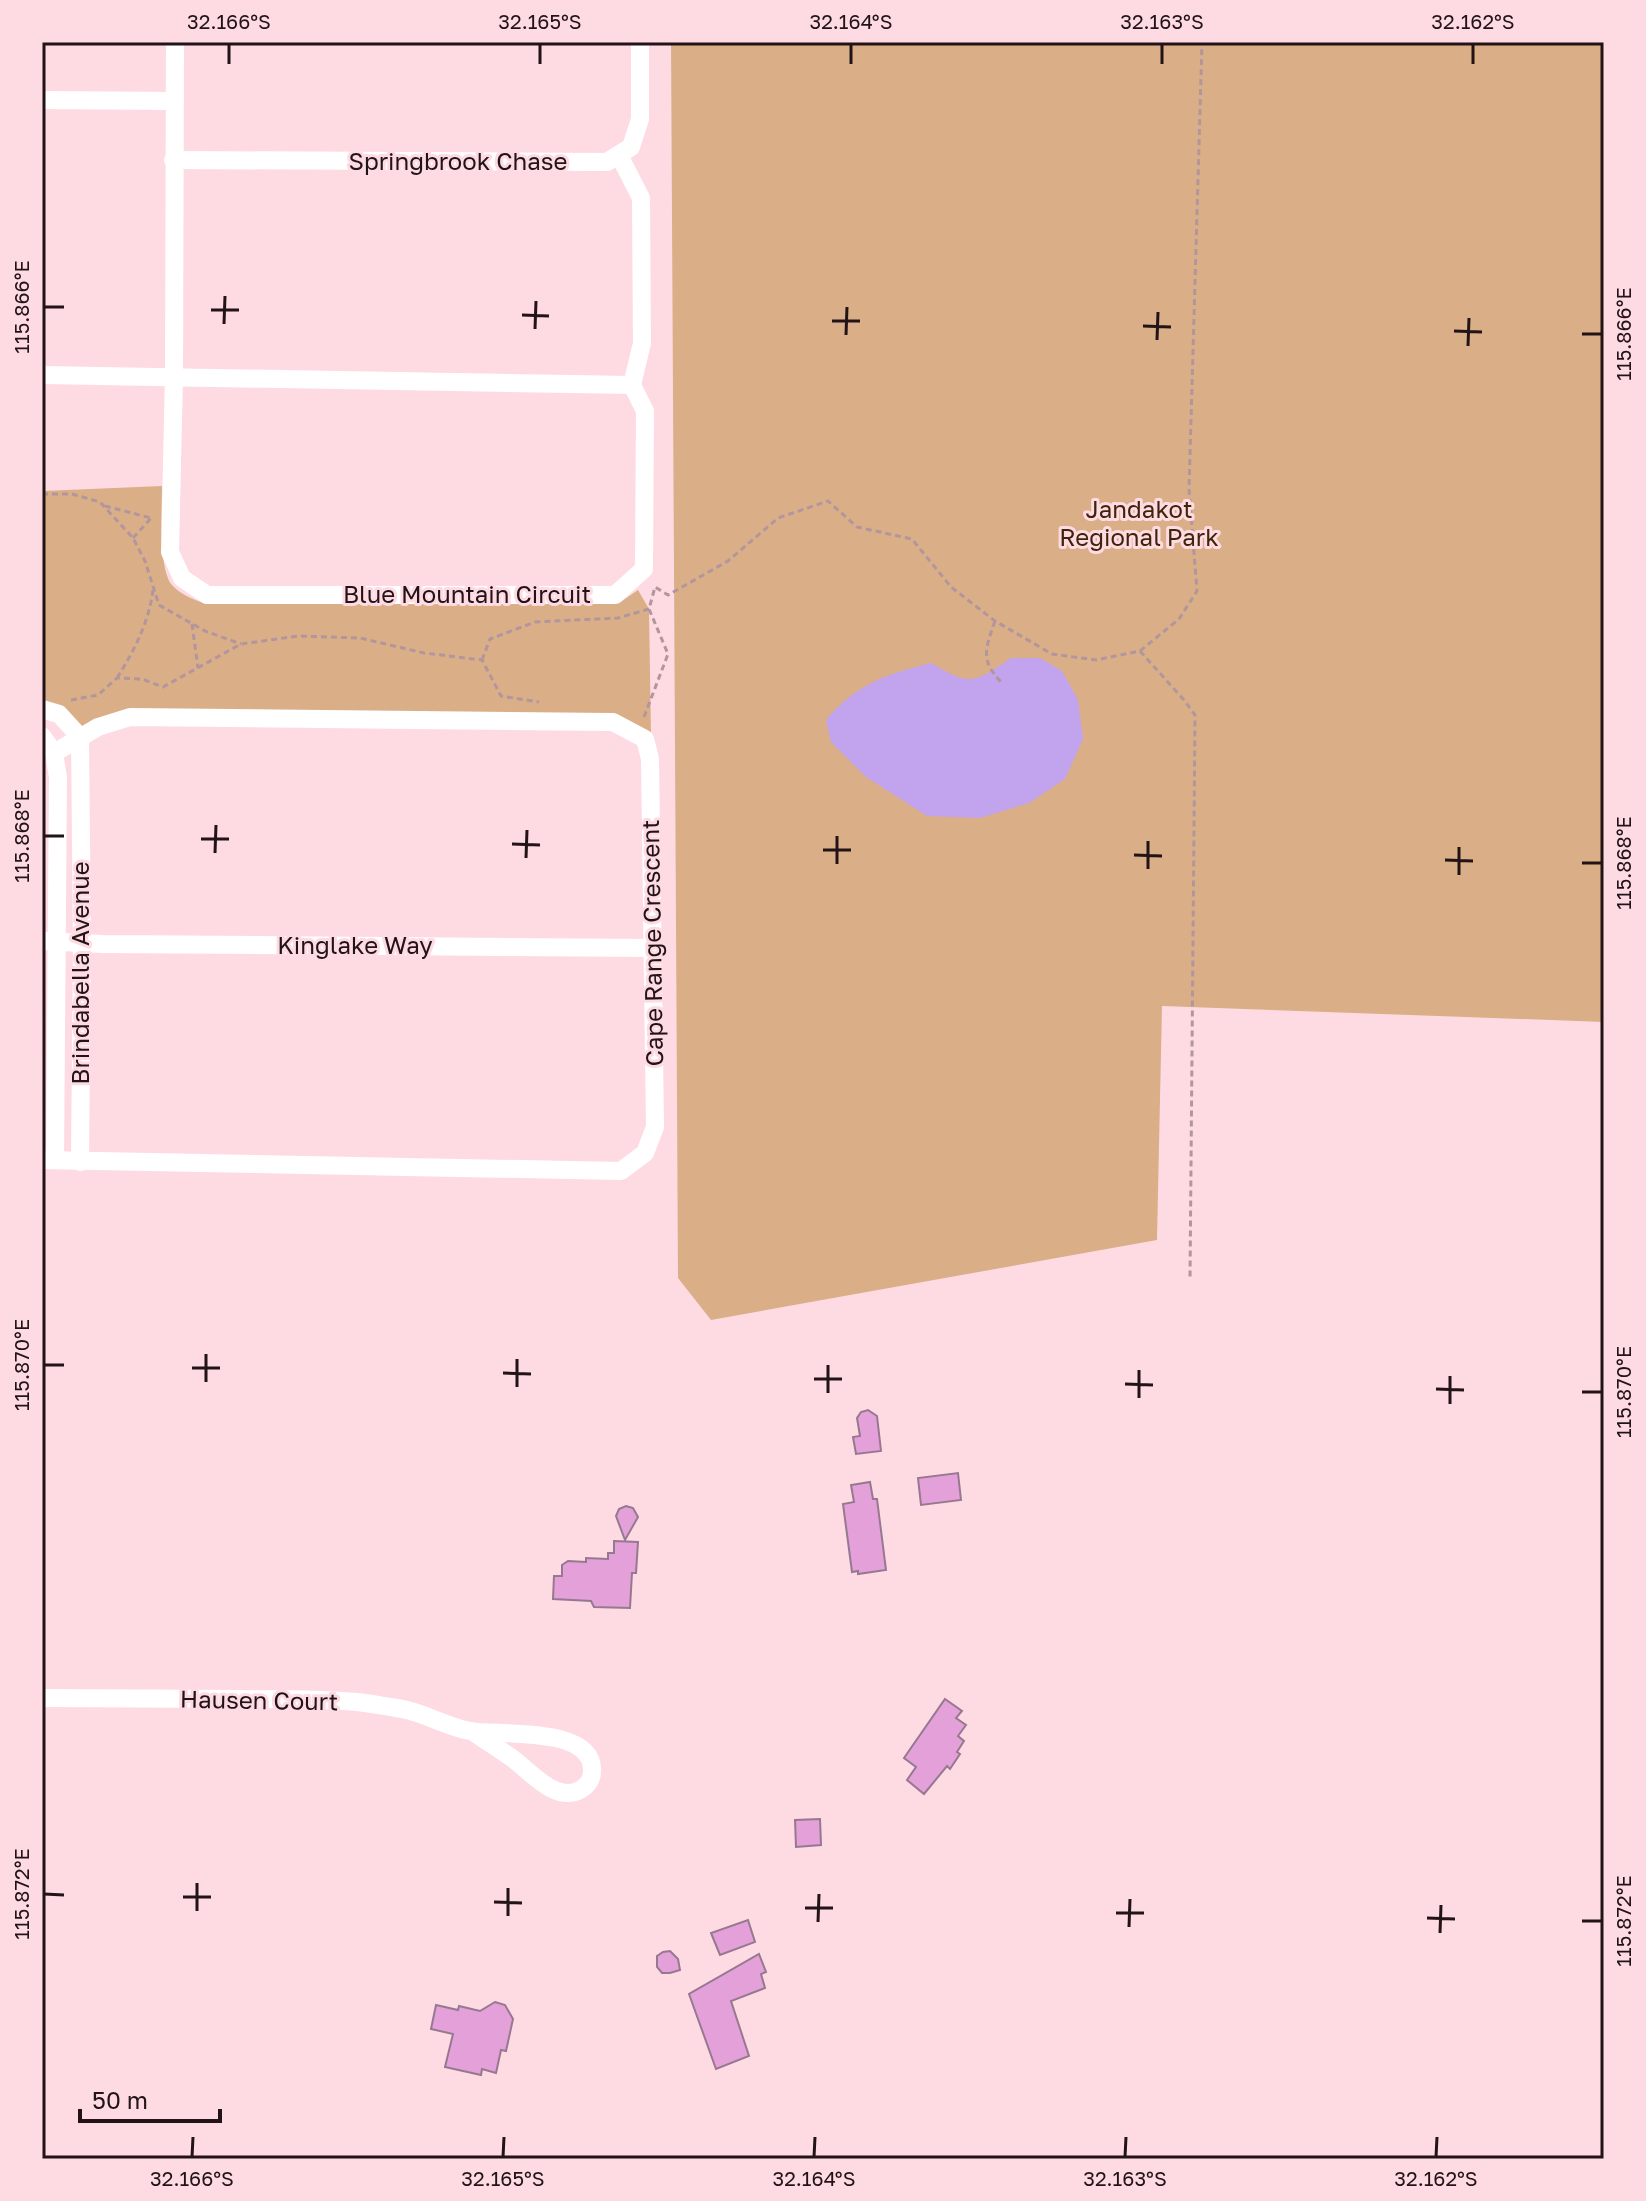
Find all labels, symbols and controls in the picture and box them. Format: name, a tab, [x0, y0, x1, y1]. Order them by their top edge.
text: 32.166°S	[187, 9, 271, 33]
text: 32.165°S	[498, 9, 582, 33]
text: 32.164°S	[810, 9, 892, 33]
text: 32.163°S	[1120, 9, 1204, 33]
text: 32.162°S	[1431, 9, 1515, 33]
street label: Springbrook Chase	[349, 146, 567, 175]
text: 115.866°E	[9, 260, 33, 354]
text: 115.866°E	[1611, 287, 1635, 381]
park label: Jandakot Regional Park	[1059, 494, 1219, 551]
street label: Blue Mountain Circuit	[343, 579, 591, 608]
text: 115.868°E	[9, 789, 33, 883]
text: 115.868°E	[1611, 816, 1635, 910]
street label: Cape Range Crescent	[635, 819, 668, 1067]
street label: Brindabella Avenue	[65, 861, 94, 1085]
street label: Kinglake Way	[277, 930, 433, 959]
text: 115.870°E	[9, 1319, 33, 1411]
text: 115.870°E	[1611, 1346, 1635, 1438]
street label: Hausen Court	[180, 1684, 338, 1715]
text: 115.872°E	[9, 1848, 33, 1940]
text: 115.872°E	[1611, 1875, 1635, 1967]
scale bar	[80, 2073, 220, 2123]
text: 50 m	[92, 2085, 148, 2114]
text: 32.166°S	[150, 2166, 234, 2190]
text: 32.165°S	[461, 2166, 545, 2190]
text: 32.164°S	[773, 2166, 855, 2190]
text: 32.163°S	[1083, 2166, 1167, 2190]
text: 32.162°S	[1394, 2166, 1478, 2190]

